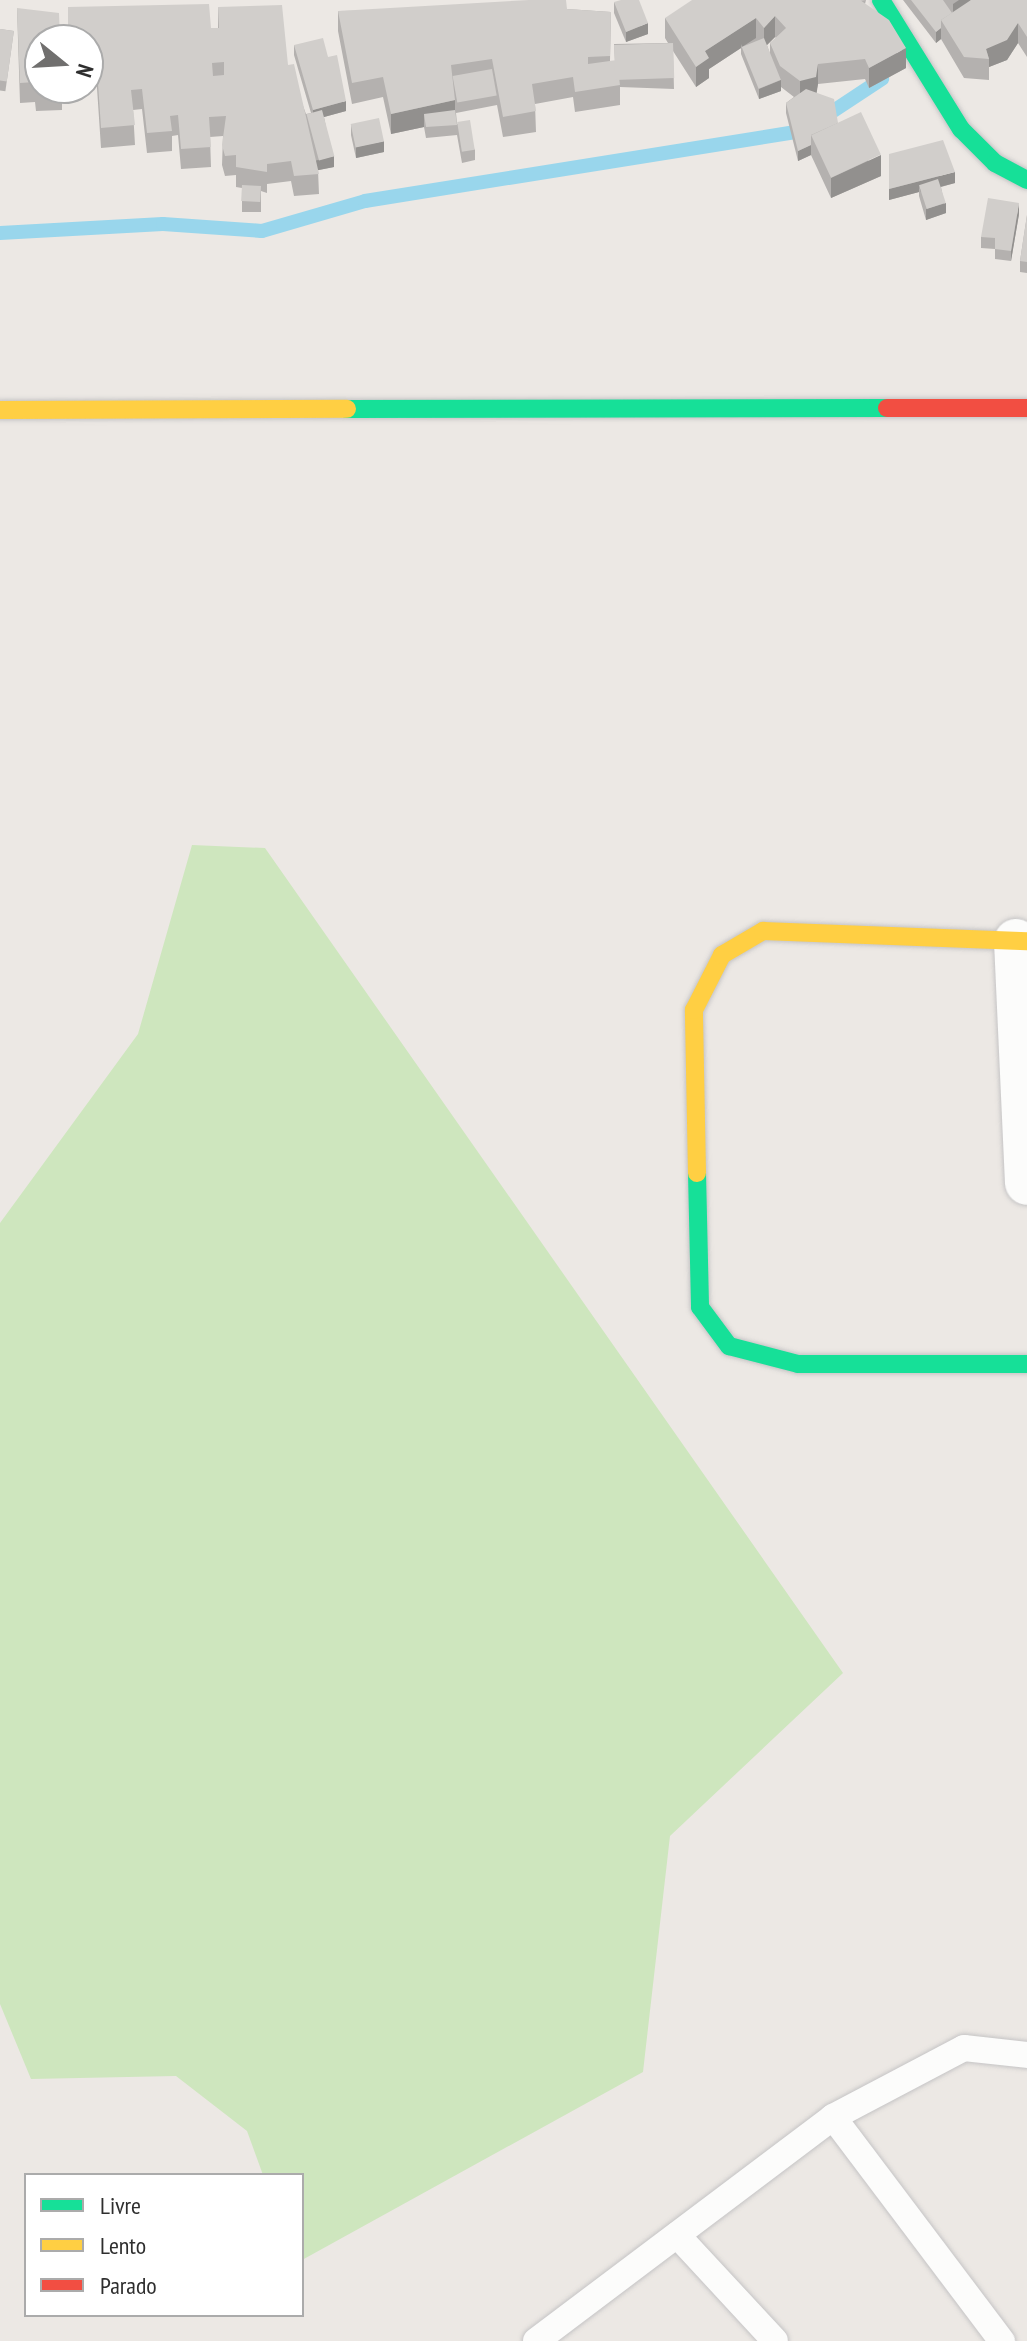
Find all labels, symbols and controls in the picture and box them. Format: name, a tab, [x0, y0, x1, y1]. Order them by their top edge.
north arrow	[24, 24, 104, 104]
text: N	[70, 61, 100, 81]
legend	[24, 2173, 304, 2317]
text: Livre	[100, 2190, 141, 2221]
text: Lento	[100, 2230, 146, 2261]
text: Parado	[100, 2270, 157, 2301]

